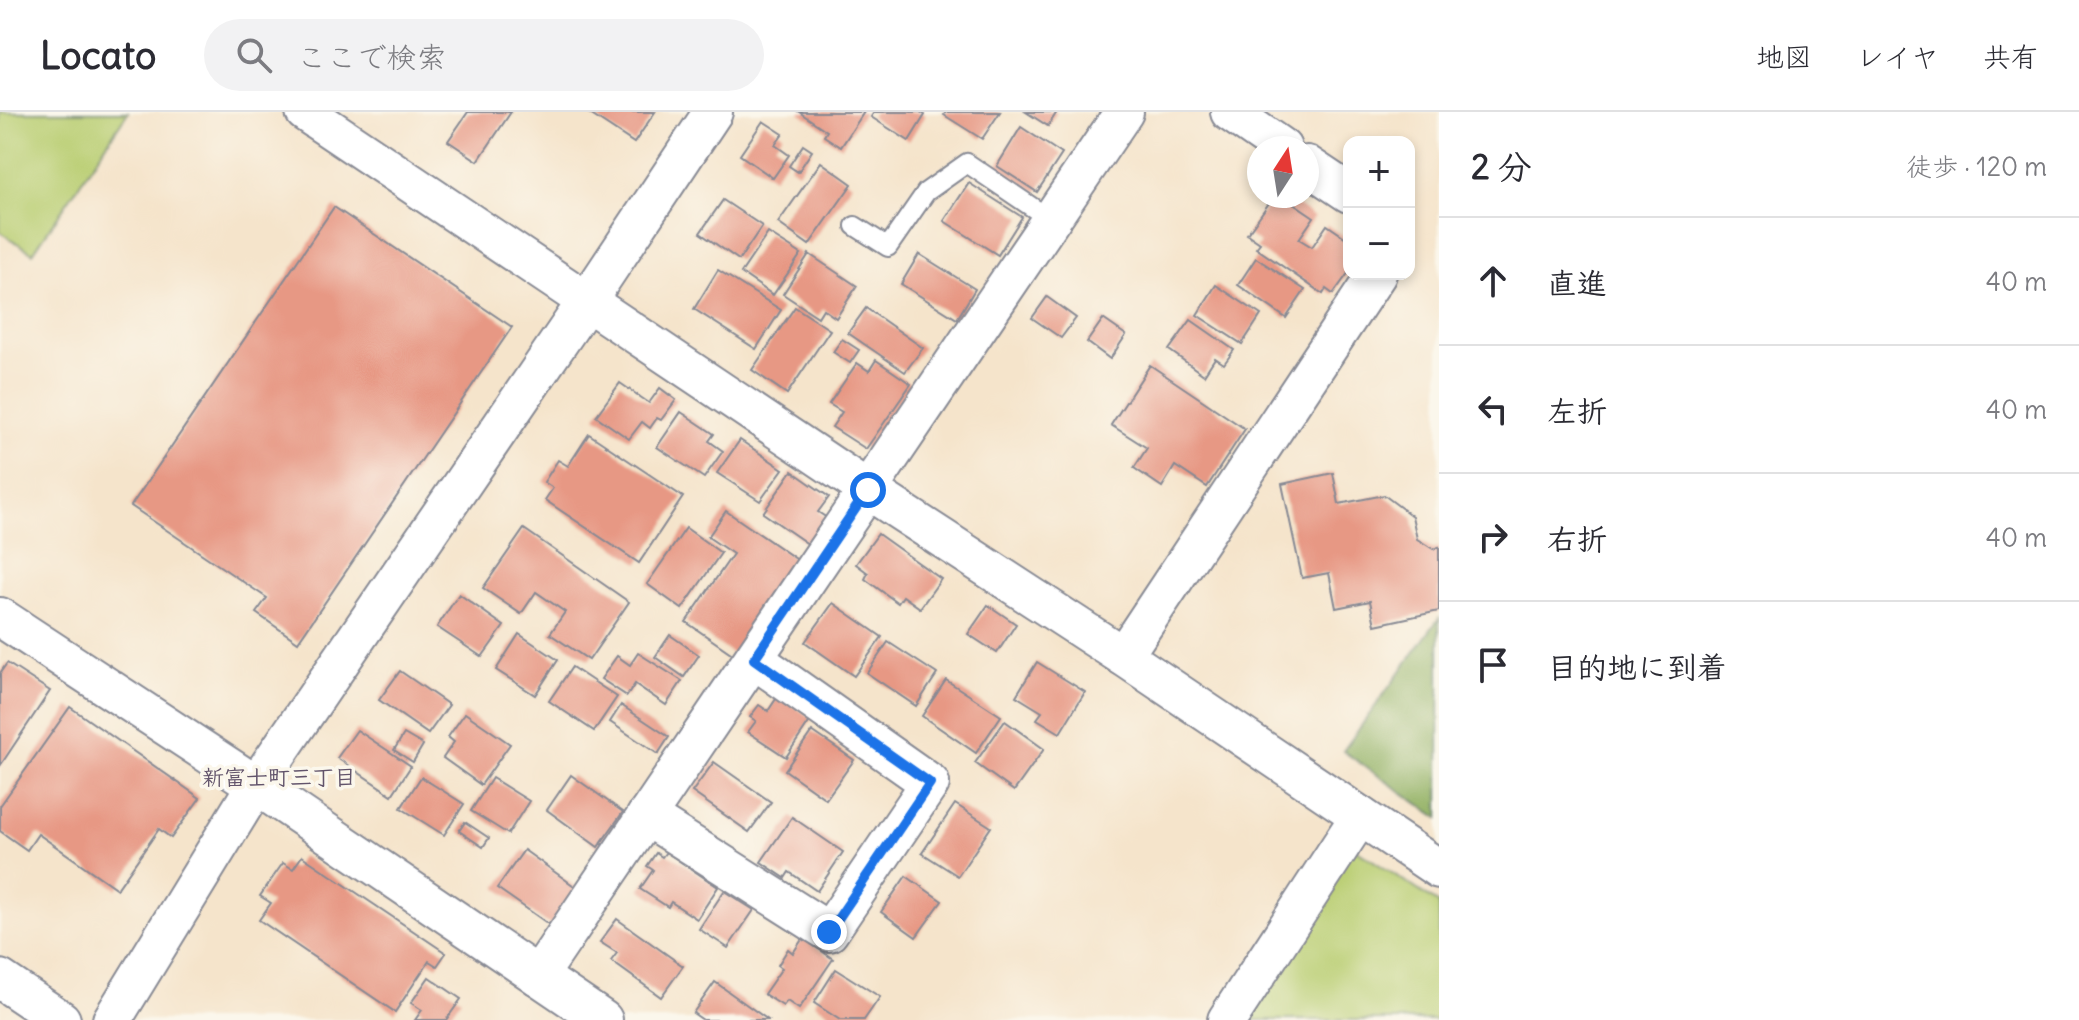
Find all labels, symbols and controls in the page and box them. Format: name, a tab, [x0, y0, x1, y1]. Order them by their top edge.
search box	[204, 19, 764, 91]
text: Locato	[40, 32, 156, 79]
icon: search	[232, 33, 276, 77]
text: ここで検索	[296, 38, 446, 76]
text: 地図	[1756, 39, 1812, 75]
text: レイヤ	[1856, 39, 1939, 75]
text: 共有	[1983, 39, 2039, 75]
north arrow	[1247, 136, 1319, 208]
map controls	[1343, 136, 1415, 280]
button: +	[1343, 136, 1415, 208]
text: 2 分	[1471, 145, 1532, 188]
text: 徒歩 · 120 m	[1906, 150, 2047, 183]
button: −	[1343, 208, 1415, 280]
icon: ahead	[1471, 259, 1515, 303]
text: 直進	[1547, 264, 1607, 302]
text: 40 m	[1986, 265, 2047, 298]
icon: left	[1471, 387, 1515, 431]
text: 左折	[1547, 392, 1607, 430]
text: 40 m	[1986, 393, 2047, 426]
route start	[850, 472, 886, 508]
icon: right	[1471, 515, 1515, 559]
text: 右折	[1547, 520, 1607, 558]
text: 40 m	[1986, 521, 2047, 554]
icon: arrive	[1471, 643, 1515, 687]
text: 目的地に到着	[1547, 648, 1727, 686]
district label: 新富士町三丁目	[202, 763, 356, 791]
route end	[811, 914, 847, 950]

